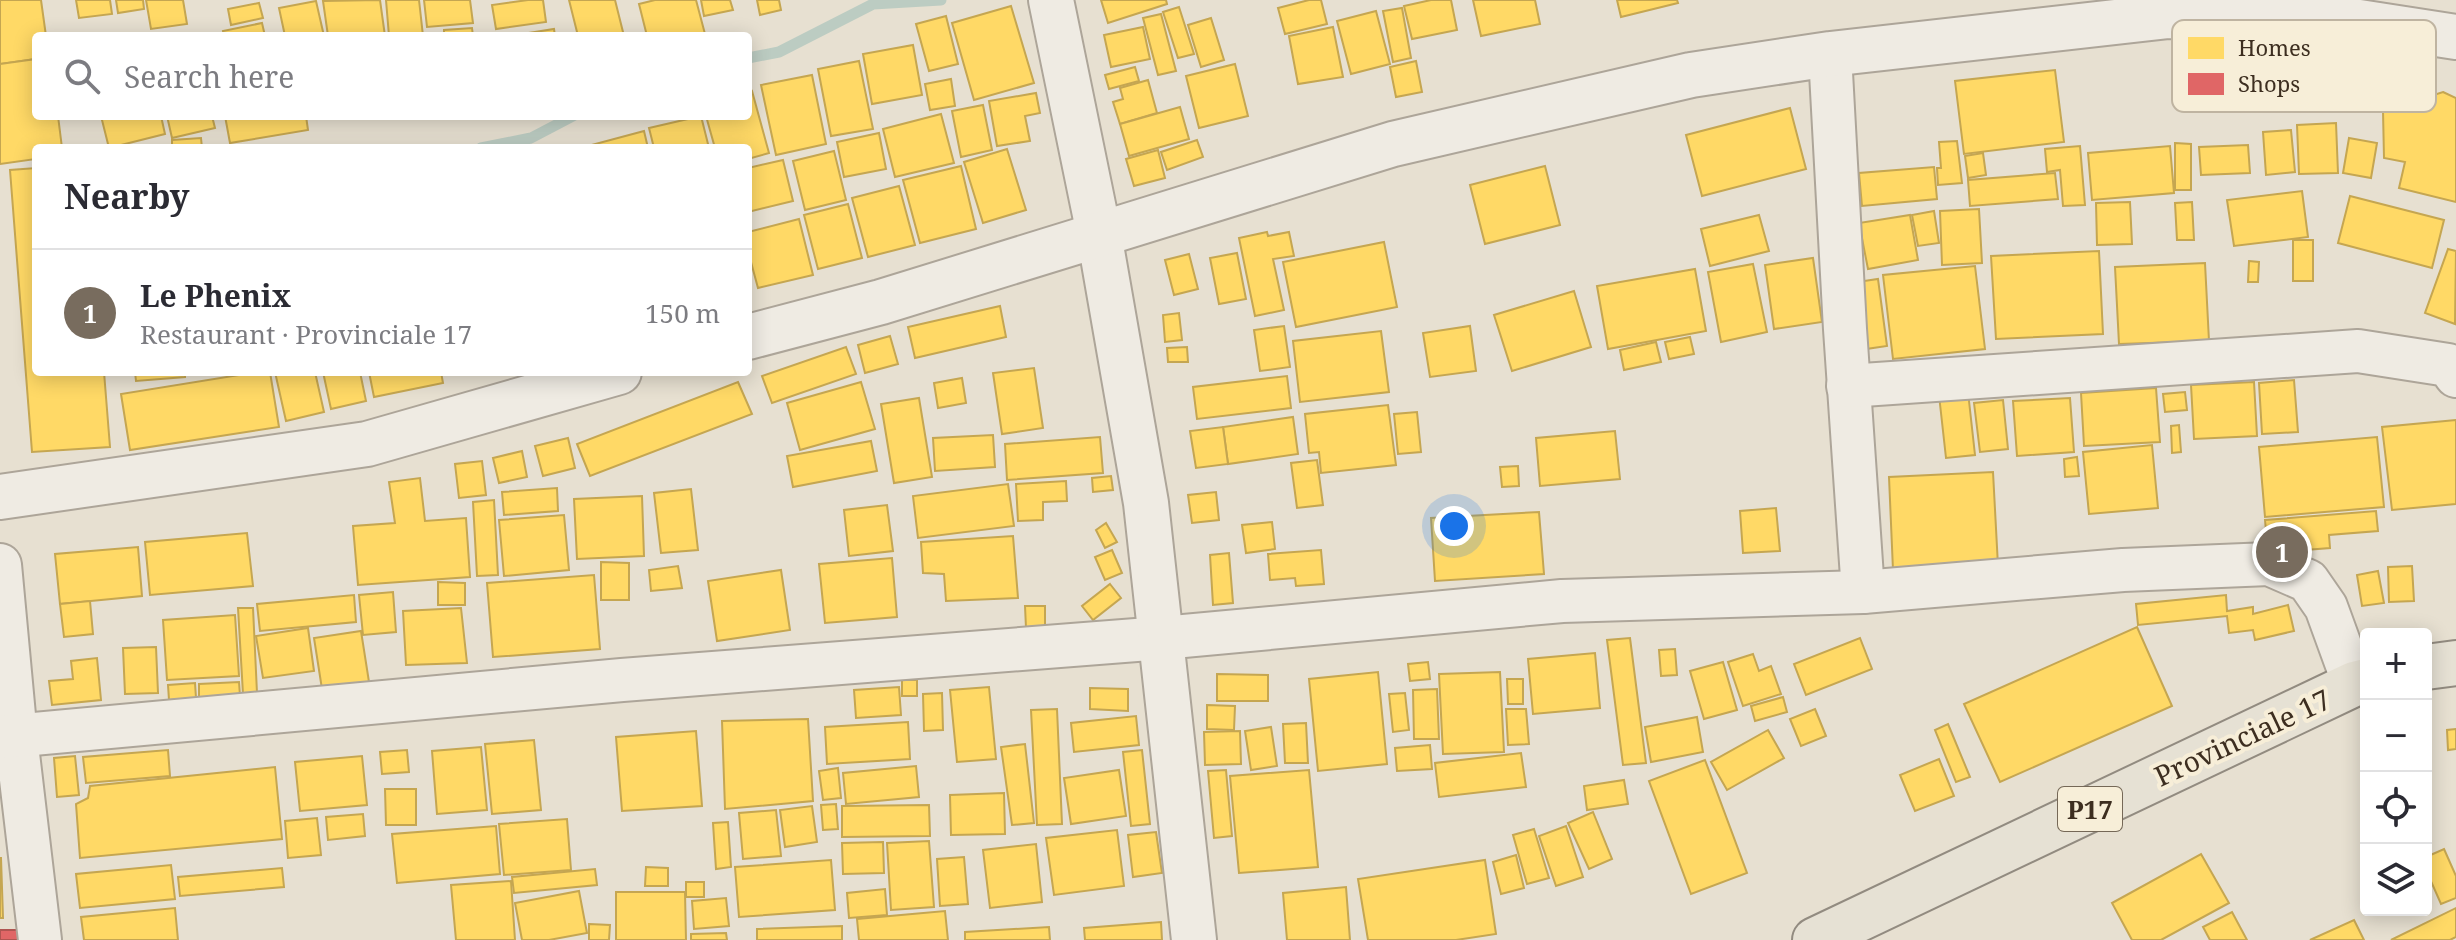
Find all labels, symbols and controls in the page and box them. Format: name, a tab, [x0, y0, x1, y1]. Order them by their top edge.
legend	[2172, 20, 2436, 112]
search box	[32, 32, 752, 120]
text: Homes	[2238, 32, 2311, 62]
icon: search	[60, 54, 104, 98]
text: Search here	[124, 56, 294, 97]
text: Shops	[2238, 68, 2300, 98]
text: Nearby	[64, 173, 190, 219]
text: Le Phenix	[140, 275, 291, 316]
text: 1	[83, 295, 97, 331]
text: 150 m	[645, 295, 720, 331]
text: Restaurant · Provinciale 17	[140, 316, 472, 352]
your location	[1434, 506, 1474, 546]
pin: 1	[2256, 522, 2308, 582]
map controls	[2360, 628, 2432, 916]
button: +	[2360, 628, 2432, 700]
street label: Provinciale 17	[2148, 680, 2336, 794]
button: −	[2360, 700, 2432, 772]
button: locate	[2360, 772, 2432, 844]
road number: P17	[2058, 787, 2122, 831]
button: layers	[2360, 844, 2432, 916]

